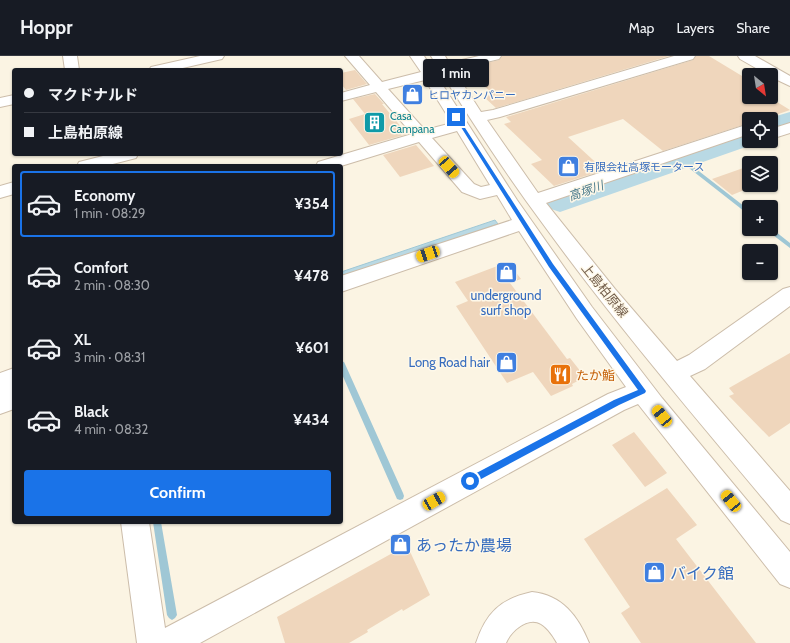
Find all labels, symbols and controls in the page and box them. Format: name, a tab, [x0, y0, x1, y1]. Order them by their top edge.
text: Hoppr	[20, 16, 72, 39]
text: Map	[629, 19, 654, 37]
text: Layers	[676, 19, 714, 37]
text: Share	[736, 19, 770, 37]
callout: 1 min	[423, 59, 489, 87]
text: 1 min	[441, 65, 471, 81]
north arrow	[742, 68, 778, 104]
map controls	[742, 68, 778, 280]
shop icon: ヒロヤカンパニー	[399, 82, 425, 108]
text: マクドナルド	[48, 86, 138, 104]
place label: ヒロヤカンパニー	[428, 88, 516, 102]
route end	[447, 108, 465, 126]
building icon: Casa Campana	[361, 109, 387, 135]
place label: Casa Campana	[390, 109, 435, 136]
button: locate	[742, 112, 778, 148]
text: 上島柏原線	[48, 124, 123, 142]
car	[437, 154, 461, 180]
shop icon: 有限会社高塚モータース	[555, 154, 581, 180]
button: layers	[742, 156, 778, 192]
place label: 有限会社高塚モータース	[584, 160, 704, 174]
water label: 高塚川	[566, 177, 607, 203]
icon: car	[26, 186, 62, 222]
text: Economy	[74, 187, 135, 205]
text: ¥354	[294, 195, 329, 213]
button: +	[742, 200, 778, 236]
text: 1 min · 08:29	[74, 205, 145, 221]
car	[415, 244, 441, 264]
button: −	[742, 244, 778, 280]
icon: car	[26, 258, 62, 294]
text: Comfort	[74, 259, 128, 277]
shop icon: underground surf shop	[493, 260, 519, 286]
street label: 上島柏原線	[578, 260, 632, 320]
text: ¥478	[294, 267, 329, 285]
text: 2 min · 08:30	[74, 277, 150, 293]
place label: underground surf shop	[471, 287, 541, 318]
icon: car	[26, 330, 62, 366]
text: XL	[74, 331, 91, 349]
text: ¥601	[295, 339, 329, 357]
text: 3 min · 08:31	[74, 349, 145, 365]
shop icon: Long Road hair	[493, 349, 519, 375]
place label: Long Road hair	[409, 354, 491, 370]
restaurant icon: たか鮨	[547, 362, 573, 388]
place label: たか鮨	[576, 367, 615, 383]
icon: car	[26, 402, 62, 438]
text: Black	[74, 403, 109, 421]
car	[650, 403, 674, 429]
text: ¥434	[293, 411, 329, 429]
text: 4 min · 08:32	[74, 421, 148, 437]
button: Confirm	[24, 470, 331, 516]
route start	[461, 472, 479, 490]
car	[719, 488, 743, 514]
car	[421, 490, 447, 512]
shop icon: あったか農場	[388, 532, 414, 558]
place label: あったか農場	[416, 536, 512, 555]
shop icon: バイク館	[642, 560, 668, 586]
place label: バイク館	[670, 564, 734, 583]

